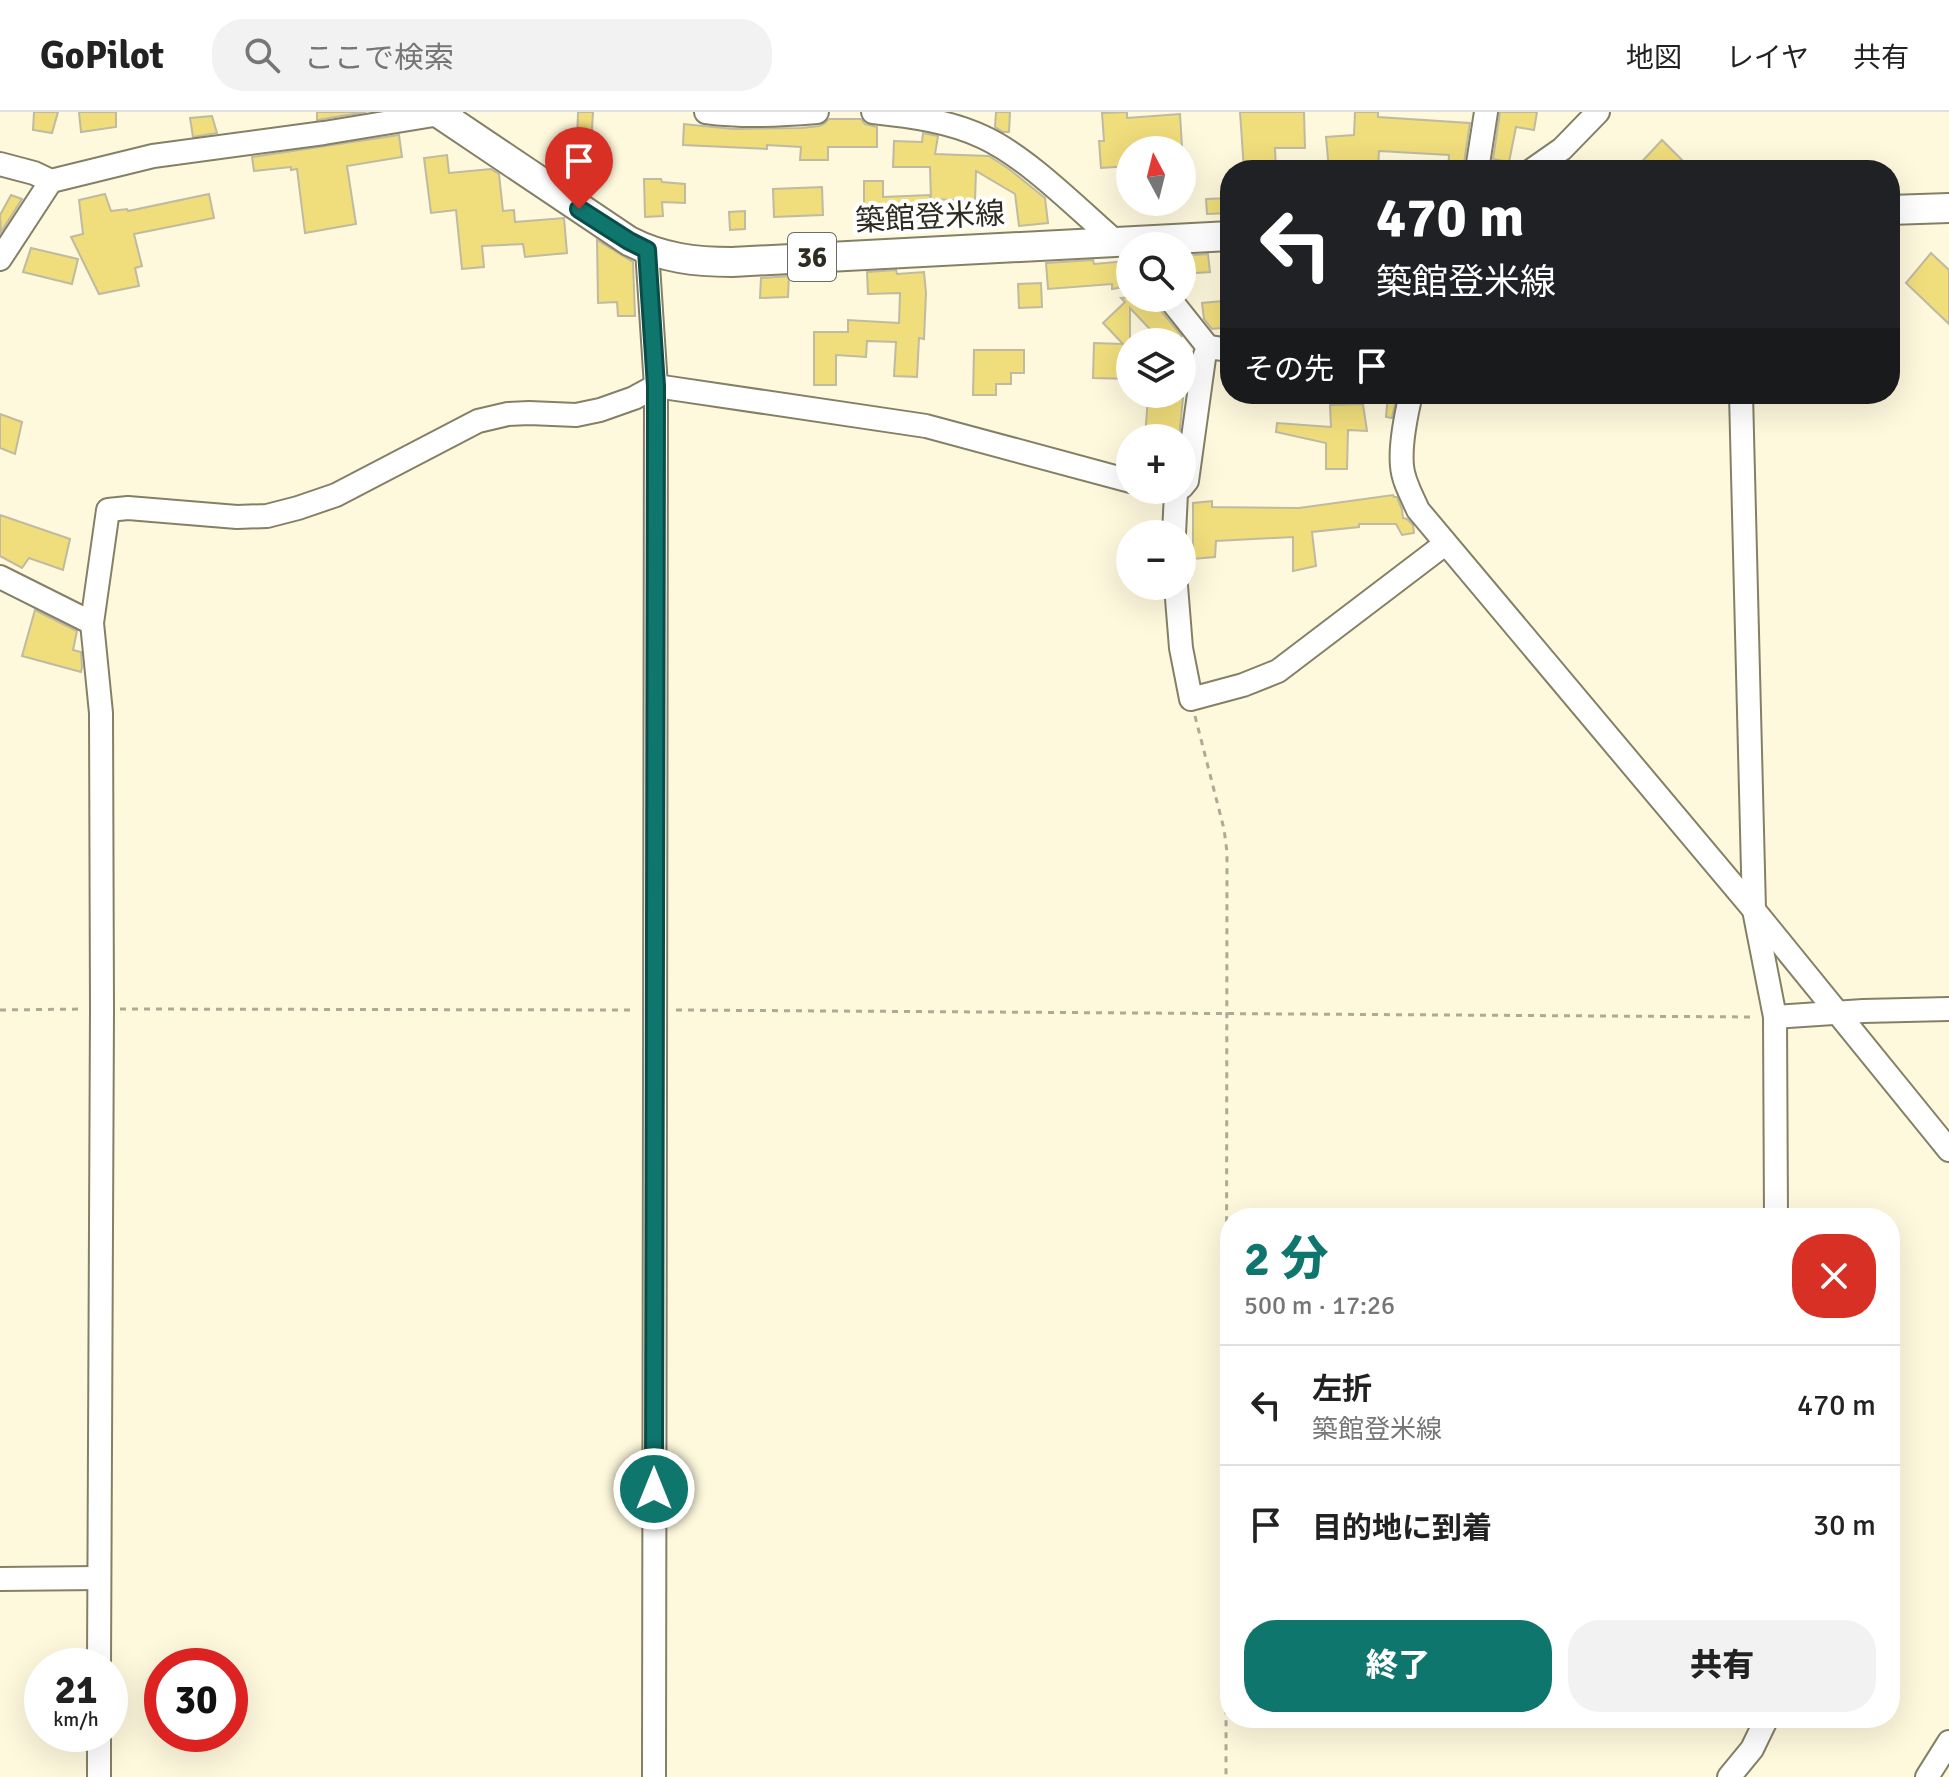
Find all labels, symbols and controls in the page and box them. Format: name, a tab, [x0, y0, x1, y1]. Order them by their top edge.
search box	[212, 19, 772, 91]
text: GoPilot	[40, 32, 164, 79]
icon: search	[240, 33, 284, 77]
text: ここで検索	[304, 40, 454, 77]
text: 地図	[1626, 41, 1682, 75]
text: レイヤ	[1726, 41, 1809, 75]
text: 共有	[1853, 41, 1909, 75]
pin	[545, 127, 613, 209]
north arrow	[1116, 136, 1196, 216]
map controls	[1116, 136, 1196, 600]
icon: arrive	[557, 139, 601, 183]
text: 470 m	[1376, 183, 1524, 252]
icon: left	[1244, 192, 1348, 296]
street label: 築館登米線	[854, 195, 1006, 240]
button: search	[1116, 232, 1196, 312]
road number: 36	[788, 233, 836, 281]
text: 築館登米線	[1376, 260, 1556, 305]
button: layers	[1116, 328, 1196, 408]
icon: arrive	[1350, 344, 1394, 388]
text: その先	[1244, 351, 1334, 388]
button: +	[1116, 424, 1196, 504]
button: −	[1116, 520, 1196, 600]
text: 2 分	[1244, 1230, 1328, 1289]
button: close	[1792, 1234, 1876, 1318]
text: 500 m · 17:26	[1244, 1290, 1395, 1322]
text: 左折	[1312, 1371, 1372, 1408]
icon: left	[1244, 1383, 1288, 1427]
text: 470 m	[1797, 1387, 1876, 1424]
text: 築館登米線	[1312, 1414, 1442, 1446]
position arrow	[612, 1447, 696, 1531]
icon: arrive	[1244, 1503, 1288, 1547]
text: 30 m	[1813, 1507, 1876, 1544]
text: 目的地に到着	[1312, 1510, 1492, 1547]
button: 終了	[1244, 1620, 1552, 1712]
button: 共有	[1568, 1620, 1876, 1712]
speed limit sign: 30	[144, 1648, 248, 1752]
text: 21	[54, 1665, 98, 1715]
text: km/h	[53, 1707, 99, 1732]

